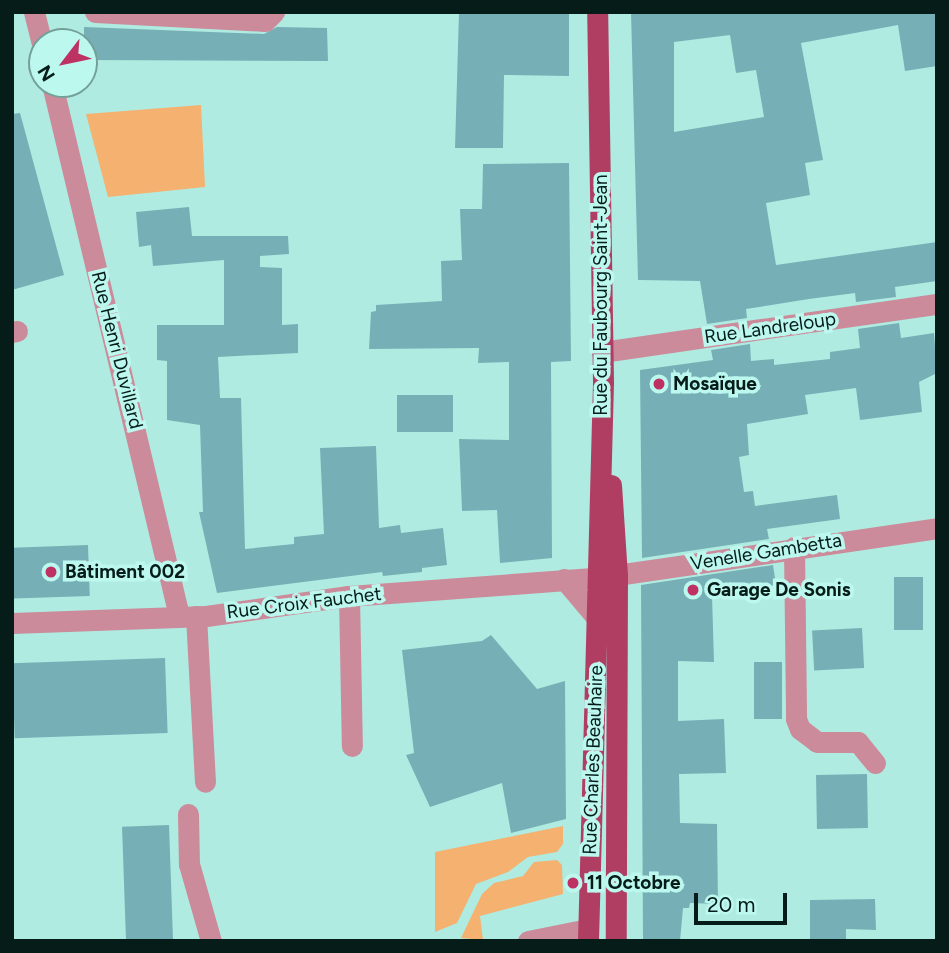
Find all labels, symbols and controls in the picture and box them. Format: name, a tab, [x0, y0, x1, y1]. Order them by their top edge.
north arrow	[28, 28, 98, 98]
text: N	[33, 61, 60, 86]
street label: Rue du Faubourg Saint-Jean	[590, 174, 612, 416]
street label: Rue Henri Duvillard	[86, 269, 148, 431]
street label: Rue Landreloup	[703, 307, 837, 349]
place label: Mosaïque	[673, 373, 757, 395]
marker: Mosaïque	[651, 376, 667, 392]
street label: Venelle Gambetta	[689, 529, 843, 575]
place label: Bâtiment 002	[65, 561, 185, 583]
marker: Bâtiment 002	[43, 564, 59, 580]
place label: Garage De Sonis	[707, 579, 851, 601]
street label: Rue Croix Fauchet	[225, 582, 383, 624]
marker: Garage De Sonis	[685, 582, 701, 598]
street label: Rue Charles Beauhaire	[578, 665, 608, 855]
place label: 11 Octobre	[587, 872, 680, 894]
marker: 11 Octobre	[565, 875, 581, 891]
scale bar	[697, 880, 790, 924]
text: 20 m	[707, 892, 755, 917]

